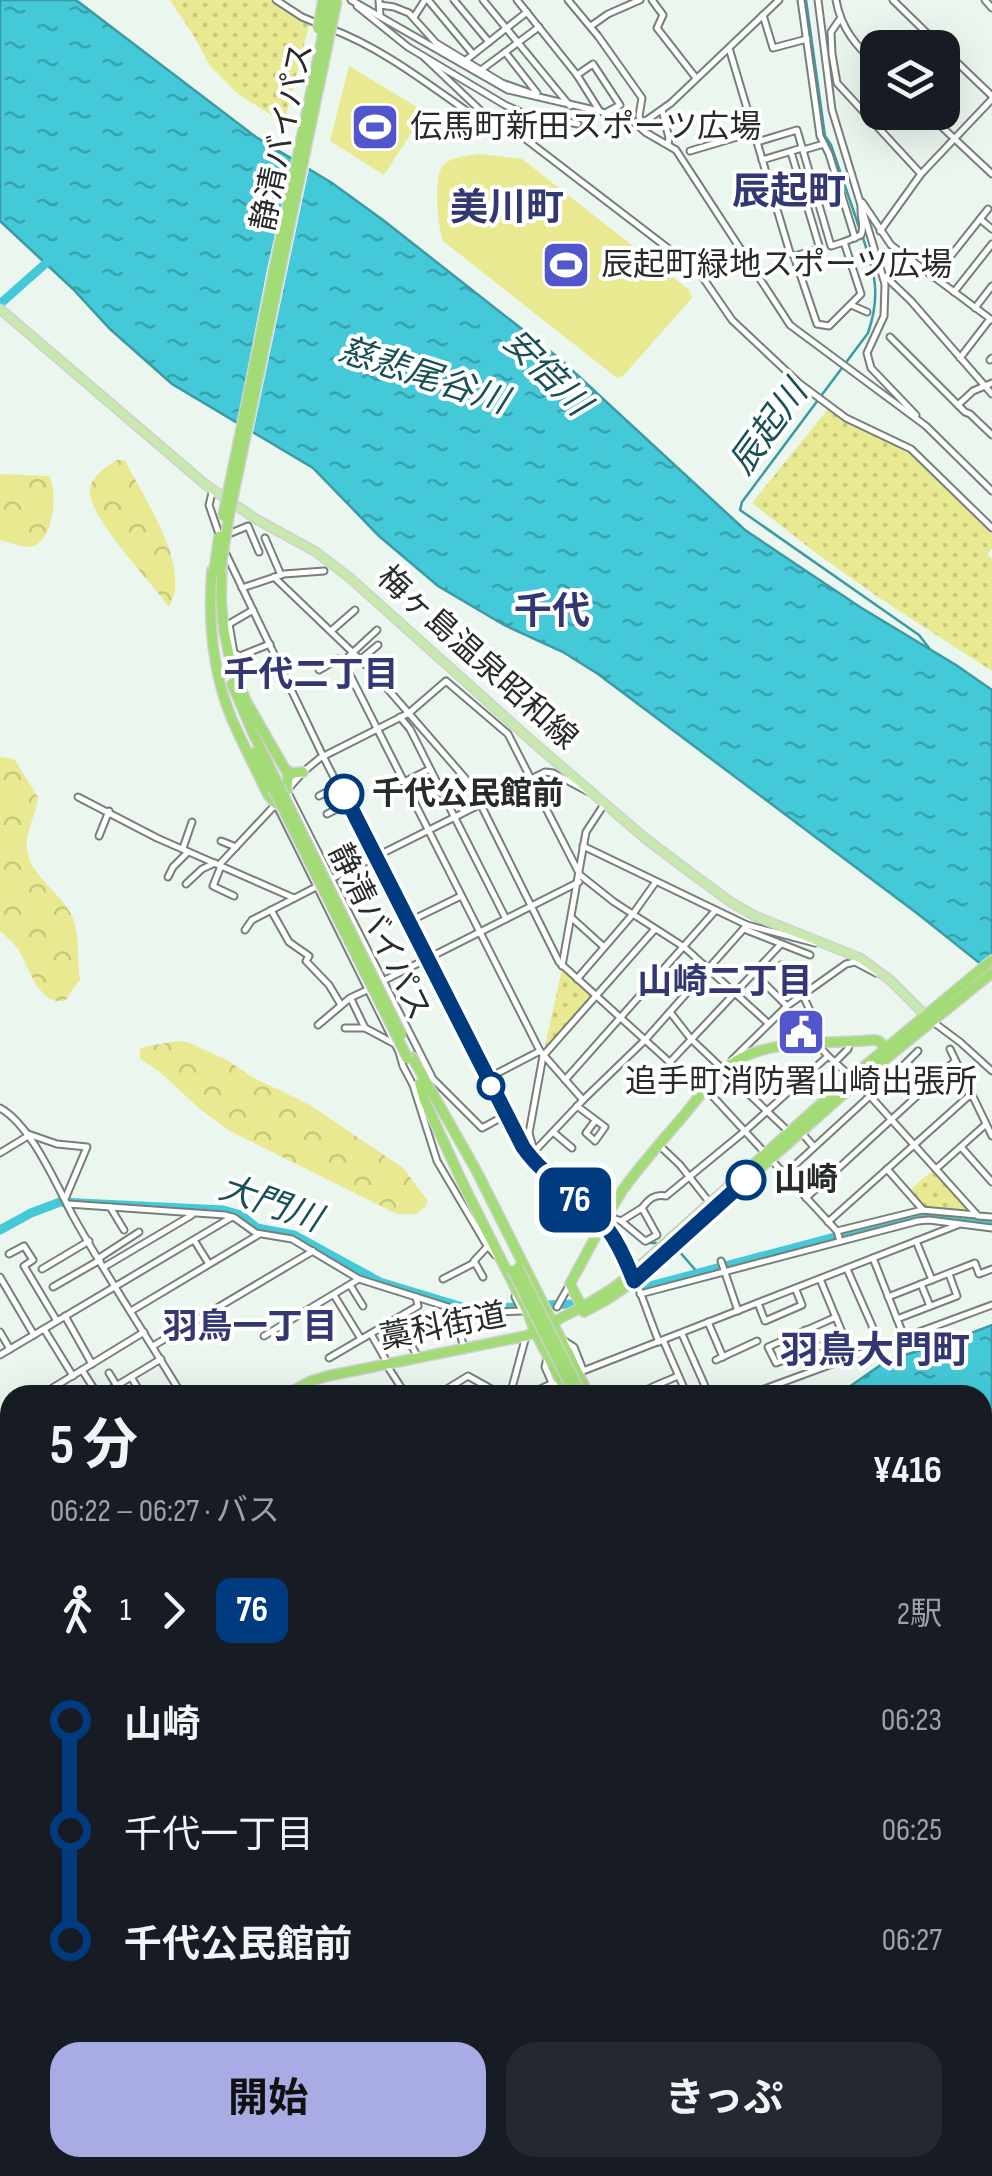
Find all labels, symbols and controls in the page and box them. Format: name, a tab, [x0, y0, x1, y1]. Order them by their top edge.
map controls	[860, 30, 960, 130]
button: layers	[860, 30, 960, 130]
street label: 静清バイパス	[244, 39, 322, 235]
sports icon: 伝馬町新田スポーツ広場	[349, 101, 401, 153]
place label: 伝馬町新田スポーツ広場	[410, 108, 761, 147]
district label: 辰起町	[732, 170, 846, 215]
district label: 美川町	[450, 186, 564, 231]
sports icon: 辰起町緑地スポーツ広場	[540, 239, 592, 291]
place label: 辰起町緑地スポーツ広場	[601, 246, 952, 285]
water label: 安倍川	[494, 321, 601, 428]
water label: 慈悲尾谷川	[333, 329, 517, 425]
water label: 辰起川	[721, 370, 820, 483]
street label: 梅ヶ島温泉昭和線	[369, 558, 585, 758]
district label: 千代	[514, 590, 590, 635]
district label: 千代二丁目	[223, 654, 399, 697]
marker: 千代公民館前	[325, 775, 363, 813]
place label: 千代公民館前	[372, 775, 564, 814]
street label: 静清バイパス	[320, 837, 438, 1027]
district label: 山崎二丁目	[637, 961, 813, 1004]
public building icon: 追手町消防署山崎出張所	[775, 1006, 827, 1058]
place label: 追手町消防署山崎出張所	[625, 1063, 977, 1102]
unlabelled marker	[478, 1073, 504, 1099]
marker: 山崎	[727, 1161, 765, 1199]
place label: 山崎	[774, 1161, 838, 1200]
water label: 大門川	[213, 1167, 330, 1243]
line badge: 76	[530, 1168, 620, 1232]
text: 76	[559, 1179, 591, 1222]
street label: 藁科街道	[376, 1296, 510, 1358]
district label: 羽鳥一丁目	[162, 1306, 338, 1349]
district label: 羽鳥大門町	[780, 1329, 970, 1374]
text: 5 分	[50, 1413, 138, 1480]
text: ¥416	[873, 1448, 942, 1493]
text: 06:22 – 06:27 · バス	[50, 1492, 280, 1531]
icon: walk	[50, 1583, 105, 1638]
icon: forward	[146, 1583, 201, 1638]
text: 76	[236, 1589, 268, 1632]
text: 1	[120, 1591, 131, 1630]
text: 2駅	[897, 1595, 942, 1634]
text: 06:23	[881, 1701, 942, 1740]
text: 山崎	[124, 1703, 200, 1748]
text: 06:25	[882, 1811, 942, 1850]
text: 千代一丁目	[124, 1813, 314, 1858]
text: 06:27	[882, 1921, 942, 1960]
text: 千代公民館前	[124, 1923, 352, 1968]
button: 開始	[50, 2042, 486, 2157]
button: きっぷ	[506, 2042, 942, 2157]

